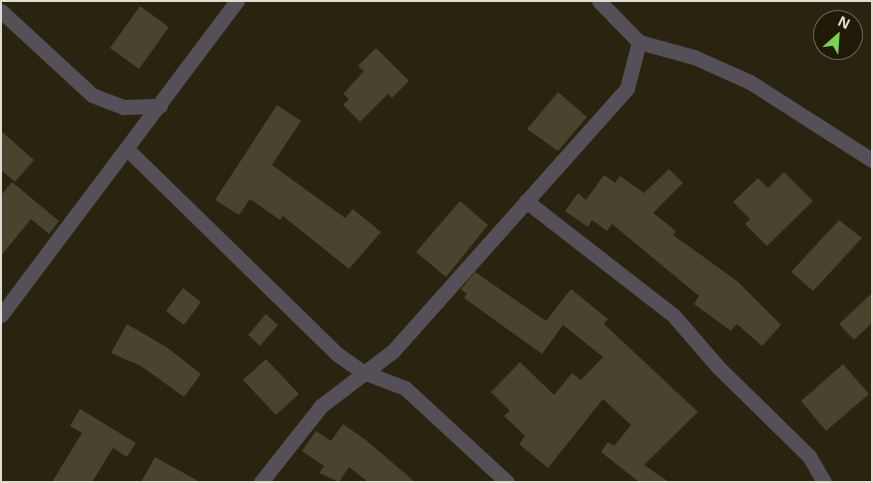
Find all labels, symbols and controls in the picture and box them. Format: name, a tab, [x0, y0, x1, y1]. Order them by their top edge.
north arrow	[813, 10, 863, 60]
text: N	[835, 11, 854, 33]

